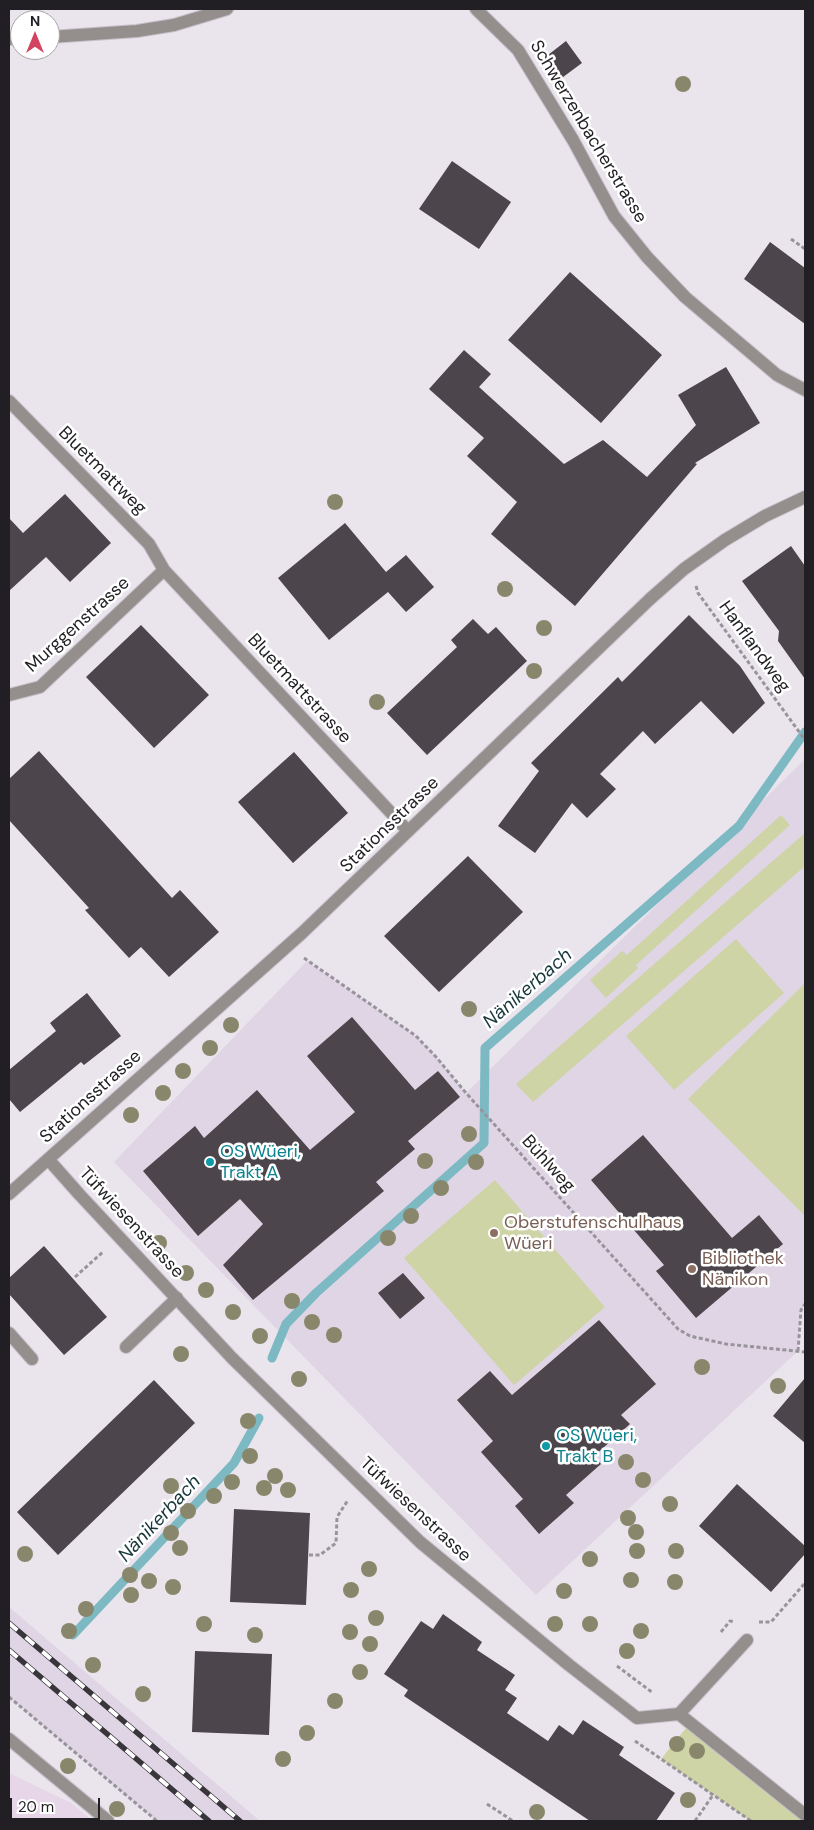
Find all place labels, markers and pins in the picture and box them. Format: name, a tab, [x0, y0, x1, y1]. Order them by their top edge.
place label: OS Wüeri, Trakt A	[220, 1141, 301, 1184]
marker: OS Wüeri, Trakt A	[204, 1156, 216, 1168]
place label: Oberstufenschulhaus Wüeri	[504, 1212, 682, 1254]
marker: Oberstufenschulhaus Wüeri	[488, 1227, 500, 1239]
place label: Bibliothek Nänikon	[702, 1248, 784, 1290]
marker: Bibliothek Nänikon	[686, 1263, 698, 1275]
place label: OS Wüeri, Trakt B	[556, 1425, 637, 1468]
marker: OS Wüeri, Trakt B	[540, 1440, 552, 1452]

